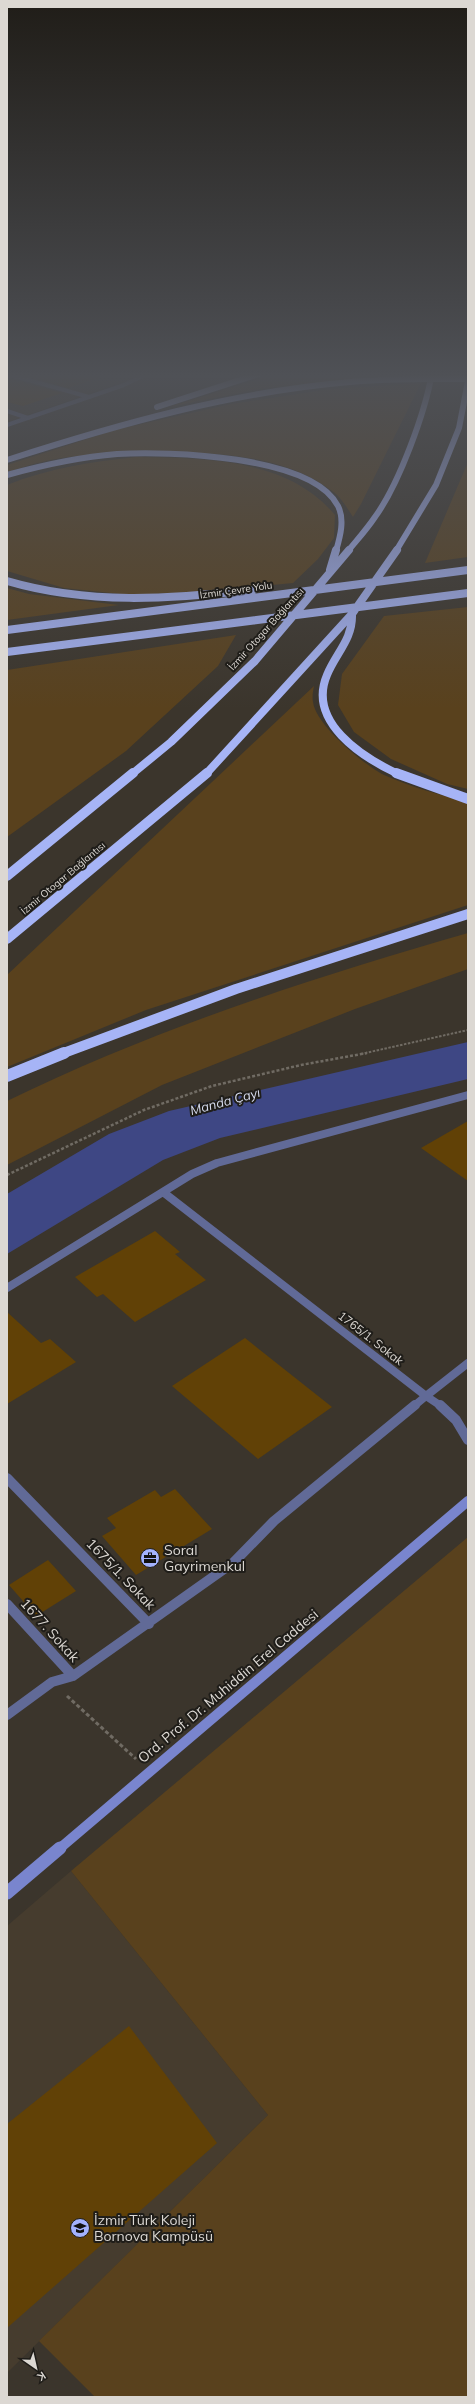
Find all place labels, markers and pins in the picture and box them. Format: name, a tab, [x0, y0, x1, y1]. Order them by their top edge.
place label: Soral Gayrimenkul	[164, 1541, 245, 1575]
office icon: Soral Gayrimenkul	[139, 1547, 161, 1569]
place label: İzmir Türk Koleji Bornova Kampüsü	[94, 2211, 213, 2245]
school or university icon: İzmir Türk Koleji Bornova Kampüsü	[69, 2217, 91, 2239]

